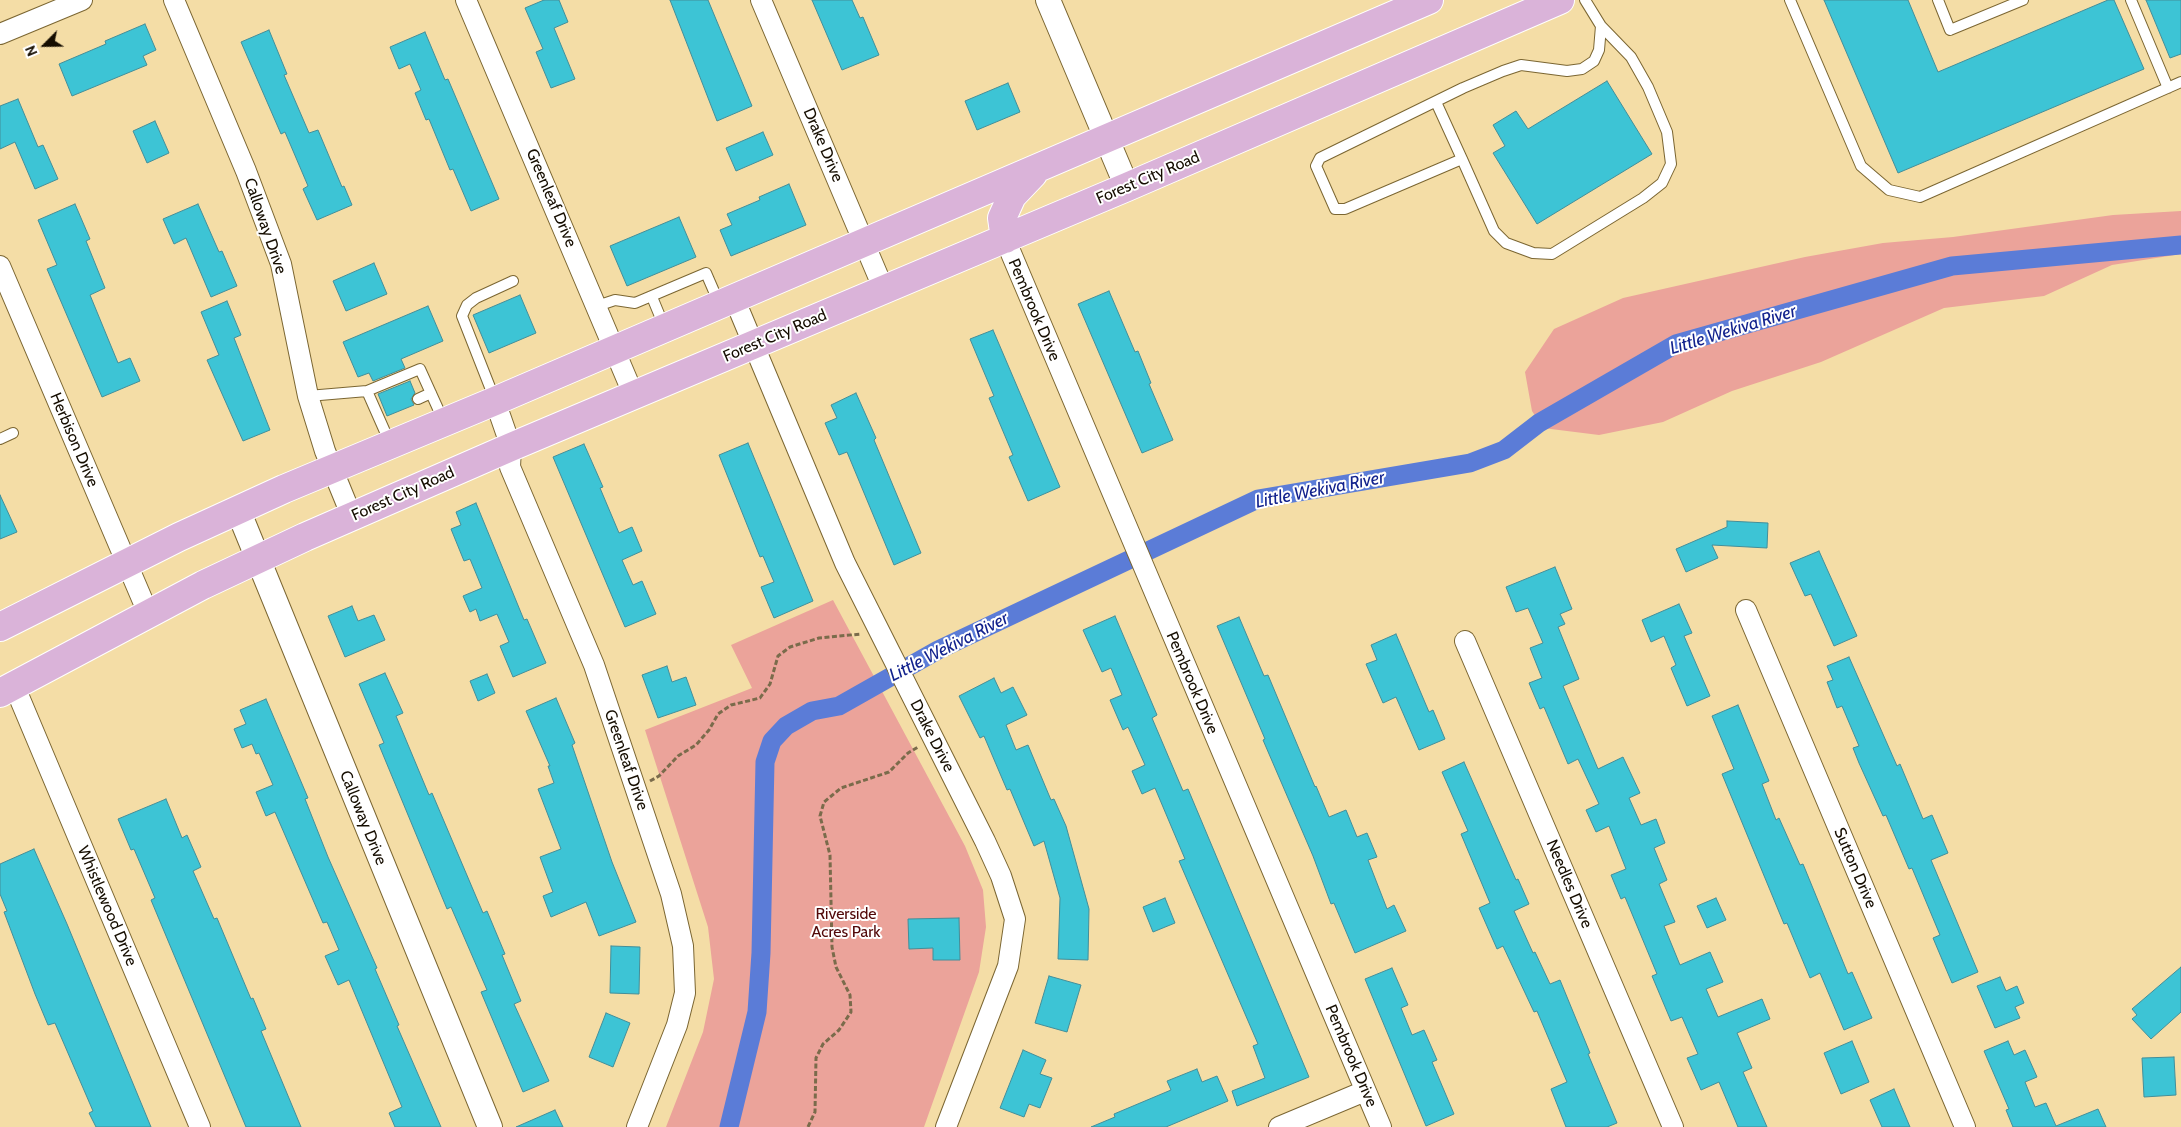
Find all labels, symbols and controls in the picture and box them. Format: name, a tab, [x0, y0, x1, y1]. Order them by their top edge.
north arrow	[20, 20, 70, 70]
text: N	[21, 43, 41, 59]
street label: Drake Drive	[799, 105, 847, 185]
street label: Greenleaf Drive	[522, 146, 580, 250]
street label: Forest City Road	[1093, 148, 1203, 208]
street label: Calloway Drive	[240, 176, 290, 276]
street label: Pembrook Drive	[1004, 256, 1064, 364]
water label: Little Wekiva River	[1667, 301, 1799, 359]
street label: Forest City Road	[720, 306, 830, 366]
street label: Herbison Drive	[46, 390, 102, 490]
street label: Forest City Road	[349, 463, 457, 525]
water label: Little Wekiva River	[1254, 467, 1386, 513]
water label: Little Wekiva River	[886, 608, 1012, 686]
street label: Pembrook Drive	[1162, 629, 1222, 737]
street label: Drake Drive	[906, 697, 958, 775]
street label: Greenleaf Drive	[600, 707, 652, 813]
street label: Calloway Drive	[335, 768, 391, 868]
street label: Sutton Drive	[1829, 825, 1881, 911]
street label: Needles Drive	[1542, 837, 1596, 931]
street label: Whistlewood Drive	[73, 843, 141, 969]
park label: Riverside Acres Park	[811, 904, 881, 942]
street label: Pembrook Drive	[1321, 1002, 1381, 1110]

